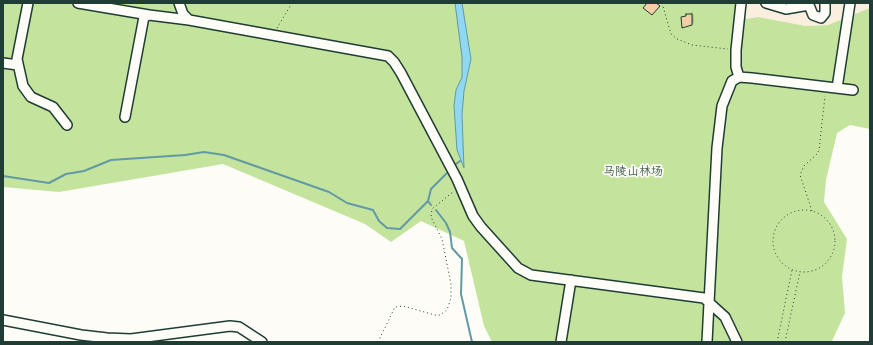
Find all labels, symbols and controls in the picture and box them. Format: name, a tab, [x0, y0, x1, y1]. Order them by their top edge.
park label: 马陵山林场	[603, 166, 663, 180]

